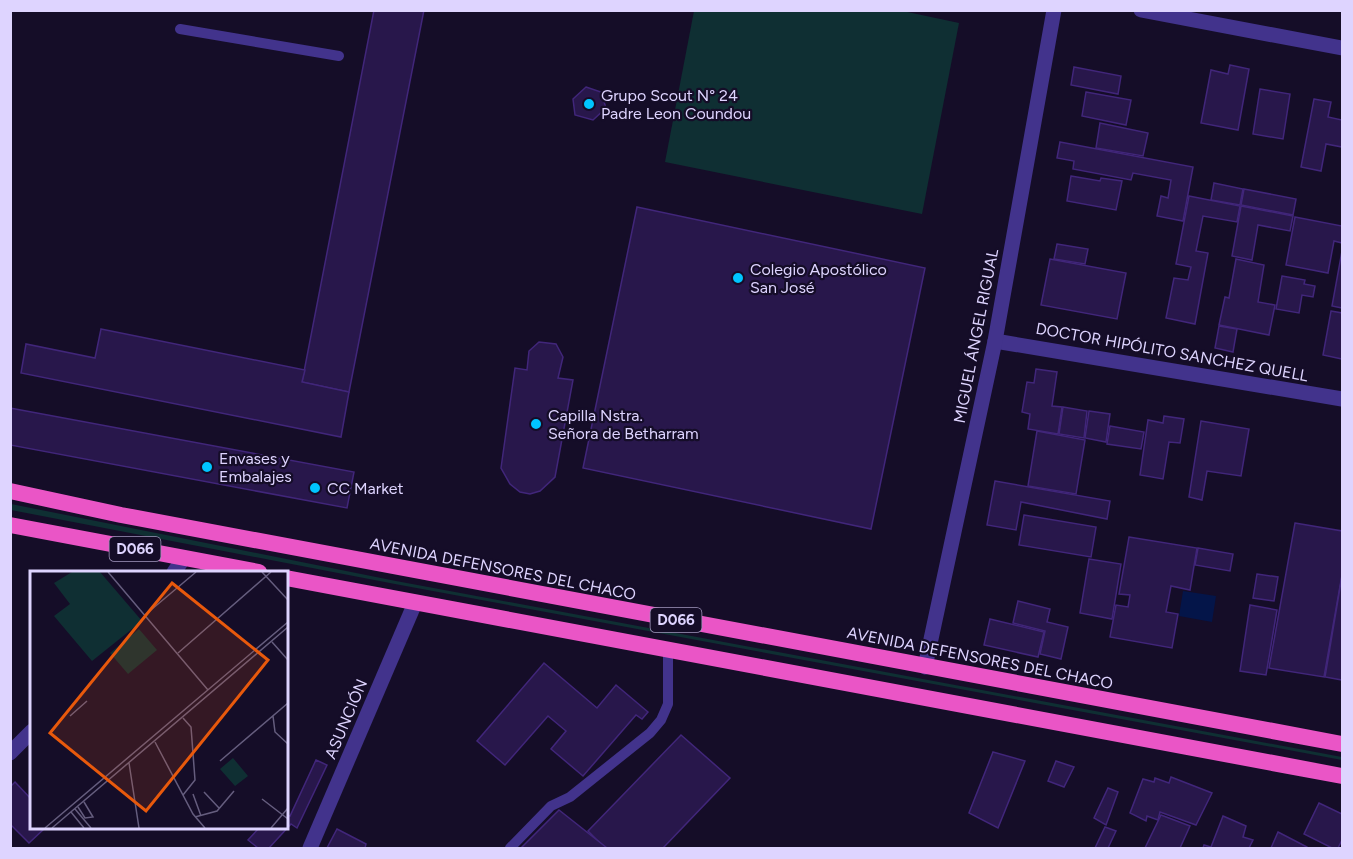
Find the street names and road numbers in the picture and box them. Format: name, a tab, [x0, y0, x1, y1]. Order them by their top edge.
street label: MIGUEL ÁNGEL RIGUAL	[950, 247, 1002, 425]
street label: DOCTOR HIPÓLITO SANCHEZ QUELL	[1034, 319, 1310, 385]
street label: AVENIDA DEFENSORES DEL CHACO	[368, 534, 638, 604]
road number: D066	[110, 537, 160, 561]
road number: D066	[650, 608, 702, 632]
street label: AVENIDA DEFENSORES DEL CHACO	[845, 623, 1115, 693]
street label: ASUNCIÓN	[321, 676, 371, 762]

